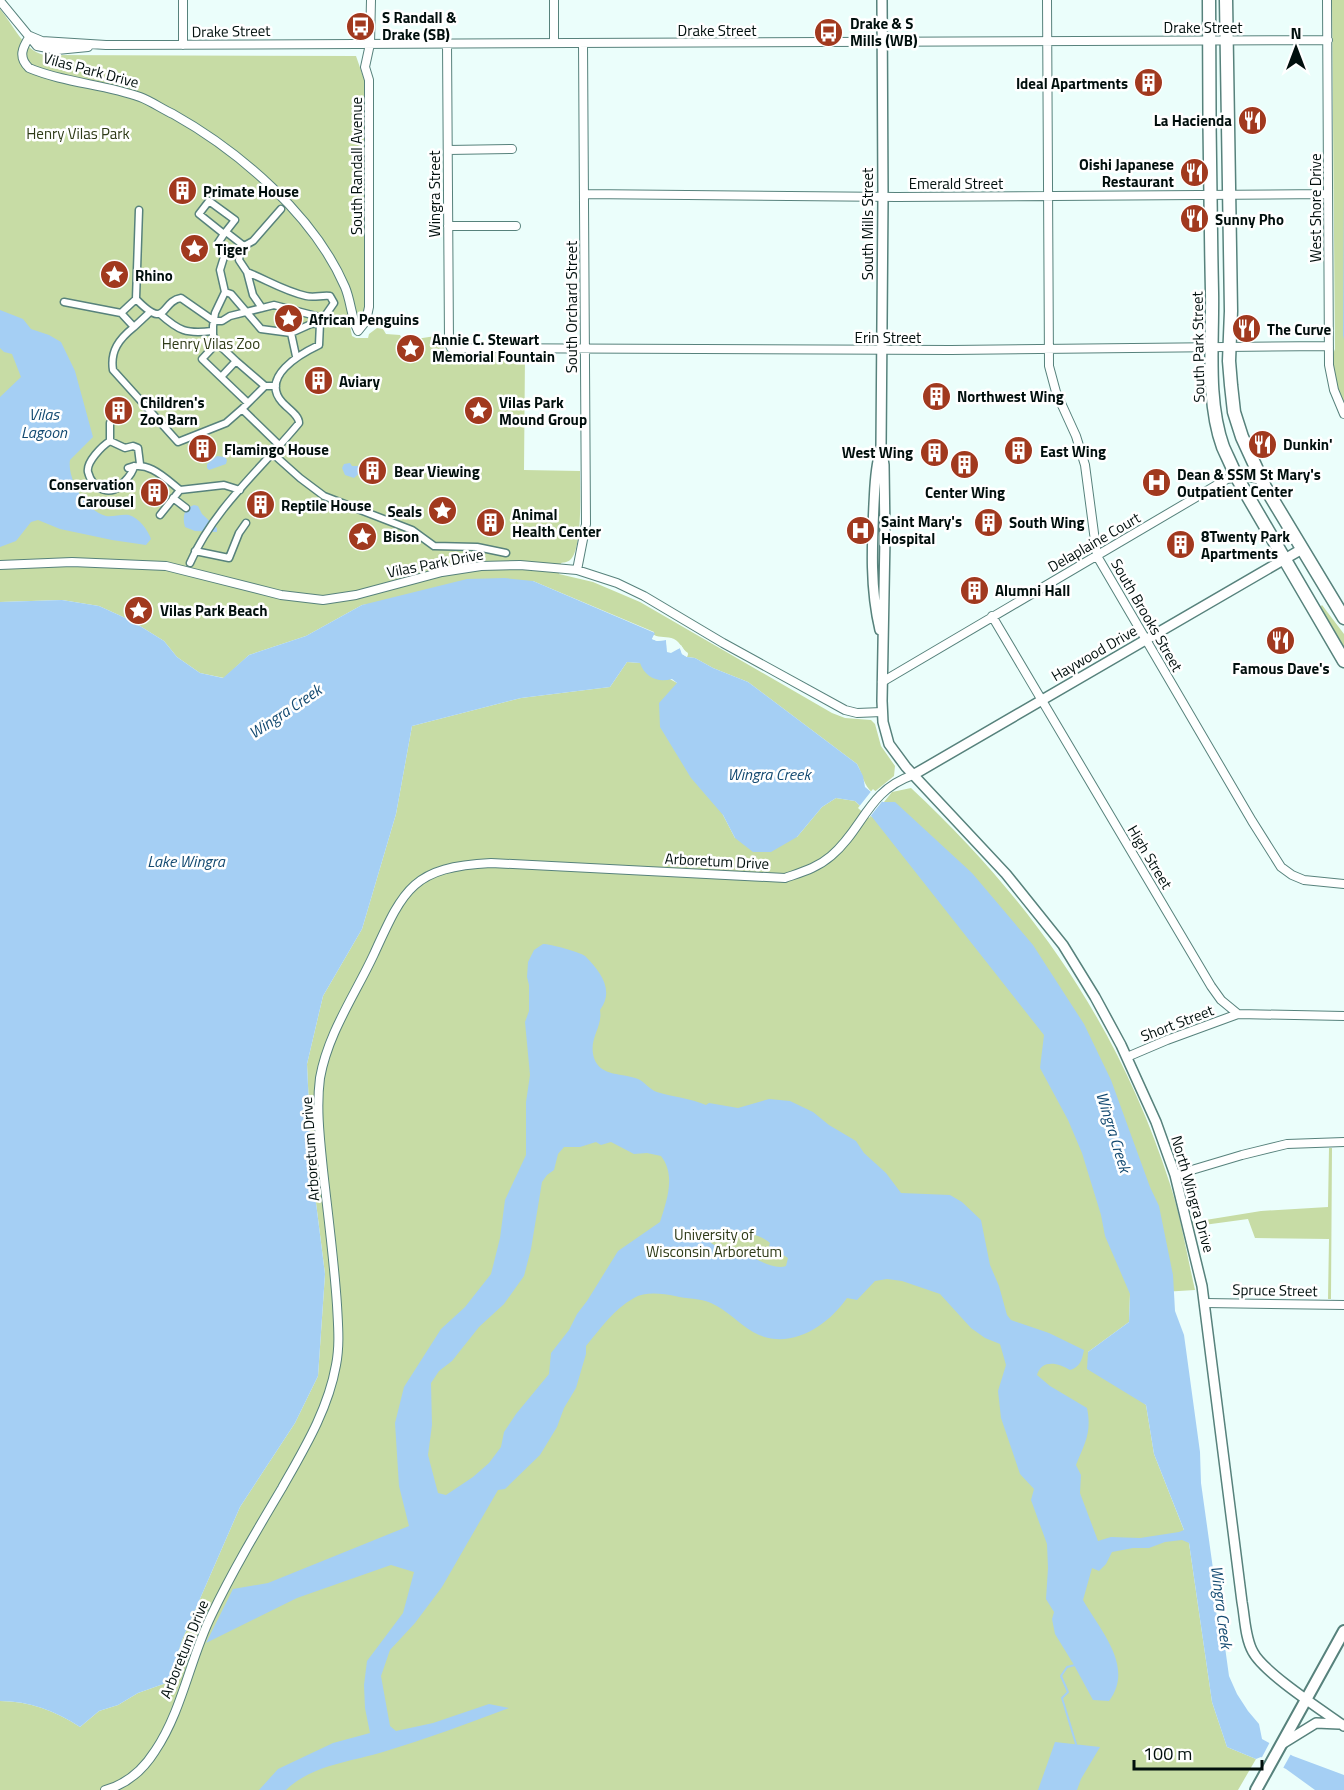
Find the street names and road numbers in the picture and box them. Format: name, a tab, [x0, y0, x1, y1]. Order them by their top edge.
street label: Drake Street	[1164, 16, 1243, 39]
street label: Drake Street	[191, 19, 271, 43]
street label: Drake Street	[678, 19, 757, 42]
street label: Vilas Park Drive	[41, 46, 141, 94]
street label: South Randall Avenue	[345, 97, 368, 235]
street label: Wingra Street	[423, 150, 446, 238]
street label: West Shore Drive	[1304, 154, 1327, 262]
street label: South Mills Street	[856, 167, 879, 280]
street label: Emerald Street	[909, 172, 1004, 195]
street label: South Orchard Street	[560, 240, 583, 373]
street label: South Park Street	[1186, 290, 1210, 403]
street label: Erin Street	[855, 326, 922, 349]
street label: Delaplaine Court	[1043, 506, 1145, 578]
street label: Vilas Park Drive	[385, 542, 485, 584]
street label: South Brooks Street	[1105, 554, 1189, 676]
street label: Haywood Drive	[1047, 619, 1141, 687]
street label: High Street	[1122, 821, 1179, 894]
street label: Arboretum Drive	[664, 847, 770, 875]
street label: Short Street	[1137, 998, 1218, 1047]
street label: Arboretum Drive	[295, 1096, 325, 1202]
street label: North Wingra Drive	[1165, 1133, 1221, 1255]
street label: Spruce Street	[1232, 1278, 1319, 1302]
street label: Arboretum Drive	[154, 1596, 214, 1702]

